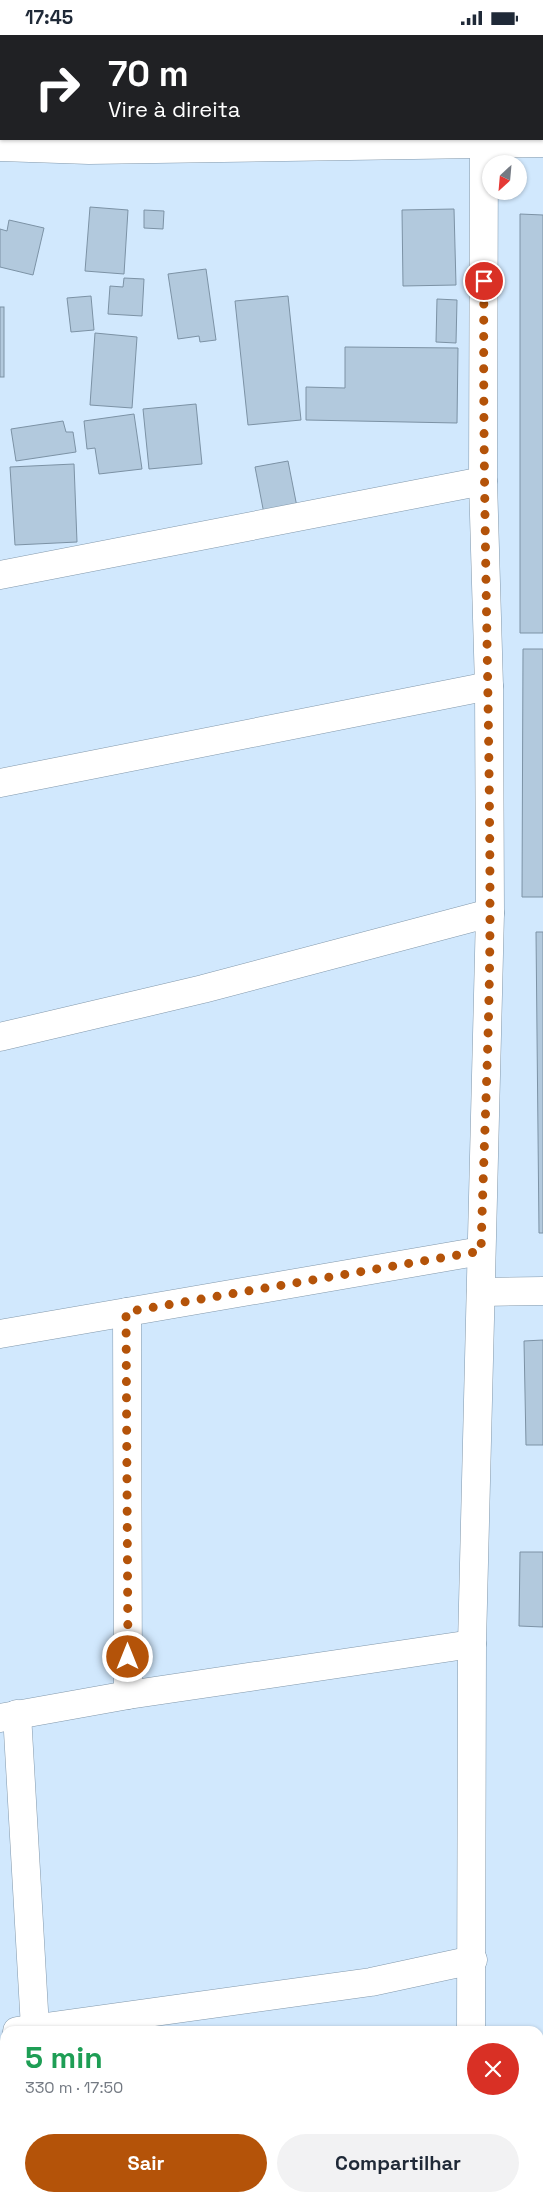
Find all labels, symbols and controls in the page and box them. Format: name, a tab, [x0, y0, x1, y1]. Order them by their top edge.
text: 17:45	[25, 5, 73, 30]
text: 70 m	[108, 52, 189, 96]
icon: right	[25, 55, 90, 120]
text: Vire à direita	[108, 95, 240, 123]
north arrow	[482, 155, 528, 200]
map controls	[482, 155, 527, 200]
pin	[463, 260, 505, 302]
icon: arrive	[470, 267, 498, 295]
position arrow	[101, 1630, 153, 1682]
text: 5 min	[25, 2038, 103, 2077]
button: close	[467, 2043, 519, 2095]
text: 330 m · 17:50	[25, 2077, 123, 2098]
button: Sair	[25, 2134, 267, 2192]
button: Compartilhar	[277, 2134, 519, 2192]

